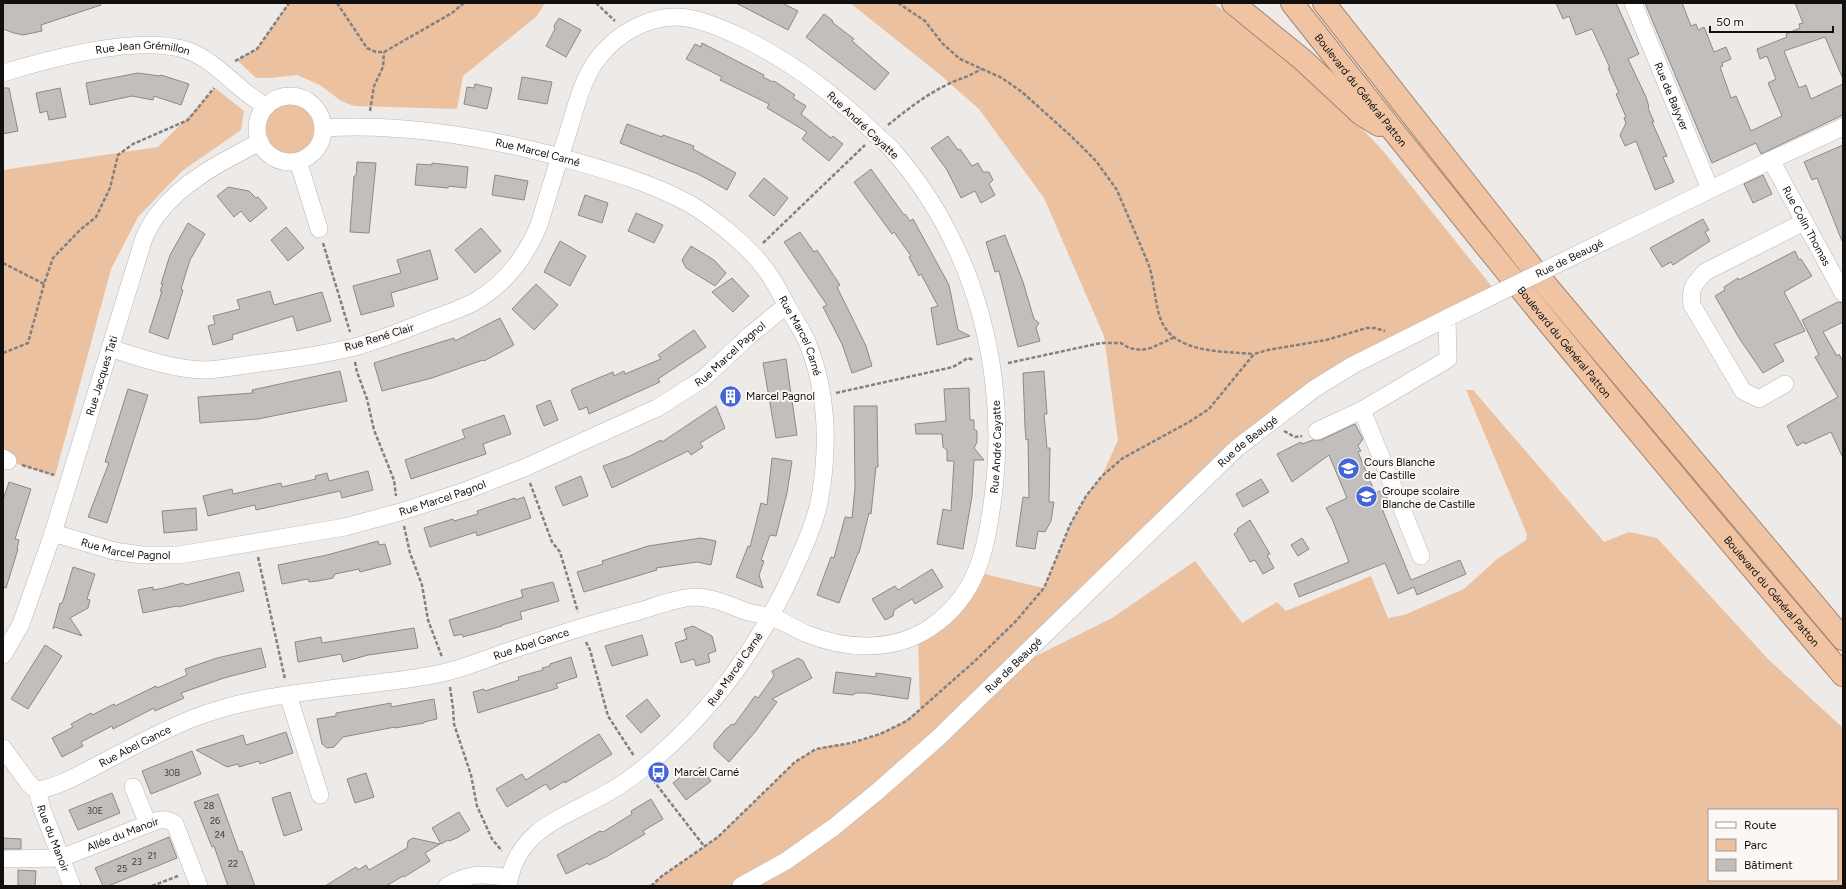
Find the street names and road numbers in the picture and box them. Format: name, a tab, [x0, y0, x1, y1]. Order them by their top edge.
street label: Boulevard du Général Patton	[1312, 31, 1409, 150]
street label: Rue Jean Grémillon	[94, 39, 192, 58]
street label: Rue de Balyver	[1651, 60, 1691, 133]
street label: Rue André Cayatte	[824, 89, 901, 162]
street label: Rue Marcel Carné	[494, 136, 582, 169]
street label: Rue Colin Thomas	[1779, 184, 1833, 268]
street label: Rue de Beaugé	[1533, 237, 1605, 281]
street label: Boulevard du Général Patton	[1514, 284, 1614, 401]
street label: Rue Marcel Carné	[776, 294, 824, 377]
street label: Rue Marcel Pagnol	[693, 319, 768, 389]
street label: Rue René Clair	[343, 321, 416, 354]
street label: Rue Jacques Tati	[84, 334, 120, 417]
street label: Rue André Cayatte	[987, 400, 1004, 494]
street label: Rue de Beaugé	[1215, 413, 1280, 470]
street label: Rue Marcel Pagnol	[398, 477, 488, 519]
street label: Boulevard du Général Patton	[1721, 533, 1822, 649]
street label: Rue Marcel Pagnol	[79, 536, 171, 562]
street label: Rue Abel Gance	[492, 626, 571, 663]
street label: Rue Marcel Carné	[705, 630, 766, 709]
street label: Rue de Beaugé	[982, 635, 1045, 696]
street label: Rue Abel Gance	[97, 723, 173, 770]
street label: Rue du Manoir	[34, 804, 72, 874]
street label: Allée du Manoir	[85, 815, 160, 854]

